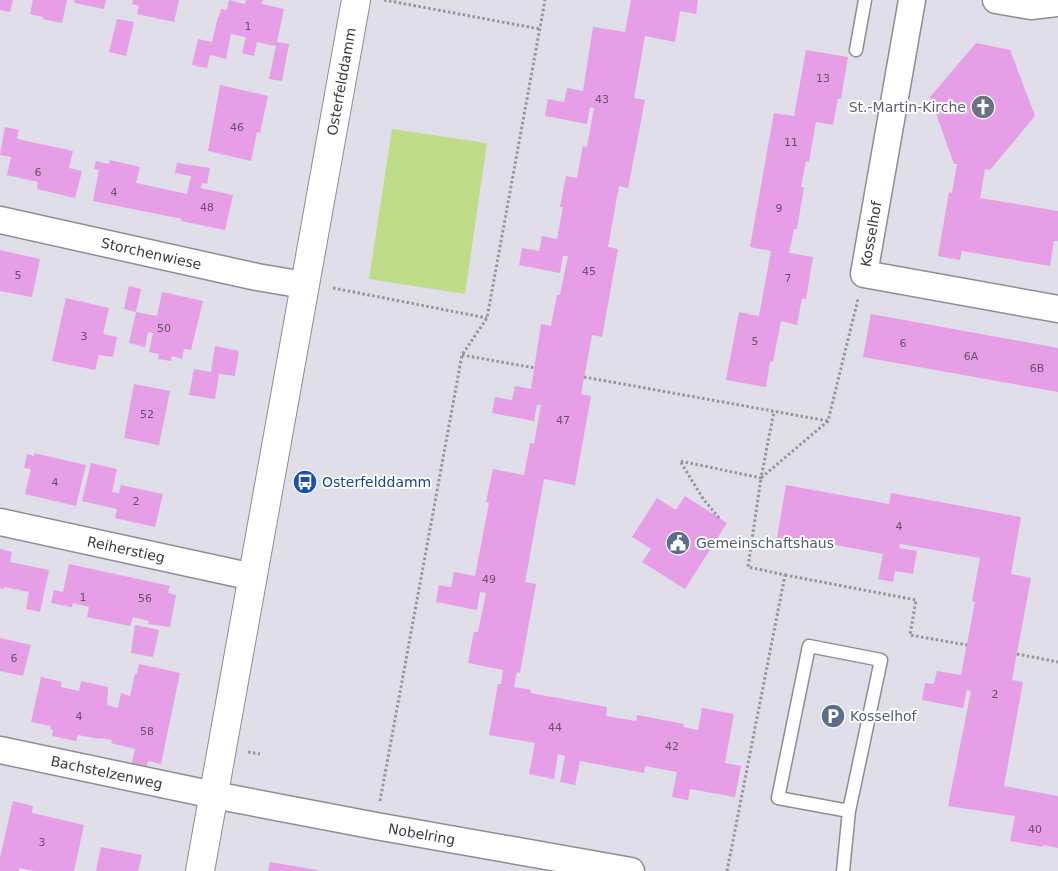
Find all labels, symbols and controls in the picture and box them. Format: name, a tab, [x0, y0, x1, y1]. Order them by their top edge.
house number: 1	[245, 20, 252, 33]
street label: Osterfelddamm	[324, 26, 359, 137]
house number: 13	[816, 72, 830, 85]
house number: 43	[595, 93, 609, 106]
church icon: St.-Martin-Kirche	[970, 94, 996, 120]
place label: St.-Martin-Kirche	[849, 99, 966, 115]
house number: 46	[230, 121, 244, 134]
house number: 11	[784, 136, 798, 149]
house number: 6	[35, 166, 42, 179]
house number: 4	[111, 186, 118, 199]
street label: Kosselhof	[857, 199, 885, 268]
house number: 48	[200, 201, 214, 214]
house number: 9	[776, 202, 783, 215]
street label: Storchenwiese	[100, 235, 203, 272]
house number: 45	[582, 265, 596, 278]
house number: 5	[15, 269, 22, 282]
house number: 7	[785, 272, 792, 285]
house number: 50	[157, 322, 171, 335]
house number: 3	[81, 330, 88, 343]
house number: 5	[752, 335, 759, 348]
house number: 6	[900, 337, 907, 350]
house number: 6A	[964, 350, 979, 363]
house number: 6B	[1030, 362, 1044, 375]
house number: 52	[140, 408, 154, 421]
house number: 47	[556, 414, 570, 427]
bus stop icon: Osterfelddamm	[292, 469, 318, 495]
place label: Osterfelddamm	[322, 474, 431, 490]
house number: 4	[52, 476, 59, 489]
house number: 2	[133, 495, 140, 508]
house number: 4	[896, 520, 903, 533]
public building icon: Gemeinschaftshaus	[665, 530, 691, 556]
street label: Reiherstieg	[86, 533, 166, 566]
place label: Gemeinschaftshaus	[696, 535, 834, 551]
house number: 49	[482, 573, 496, 586]
house number: 1	[80, 591, 87, 604]
house number: 56	[138, 592, 152, 605]
house number: 6	[11, 652, 18, 665]
house number: 2	[992, 688, 999, 701]
parking icon: Kosselhof	[820, 703, 846, 729]
place label: Kosselhof	[850, 708, 918, 724]
house number: 4	[76, 710, 83, 723]
house number: 44	[548, 721, 562, 734]
house number: 58	[140, 725, 154, 738]
house number: 42	[665, 740, 679, 753]
street label: Bachstelzenweg	[49, 753, 164, 792]
street label: Nobelring	[387, 820, 456, 848]
house number: 40	[1028, 823, 1042, 836]
house number: 3	[39, 836, 46, 849]

